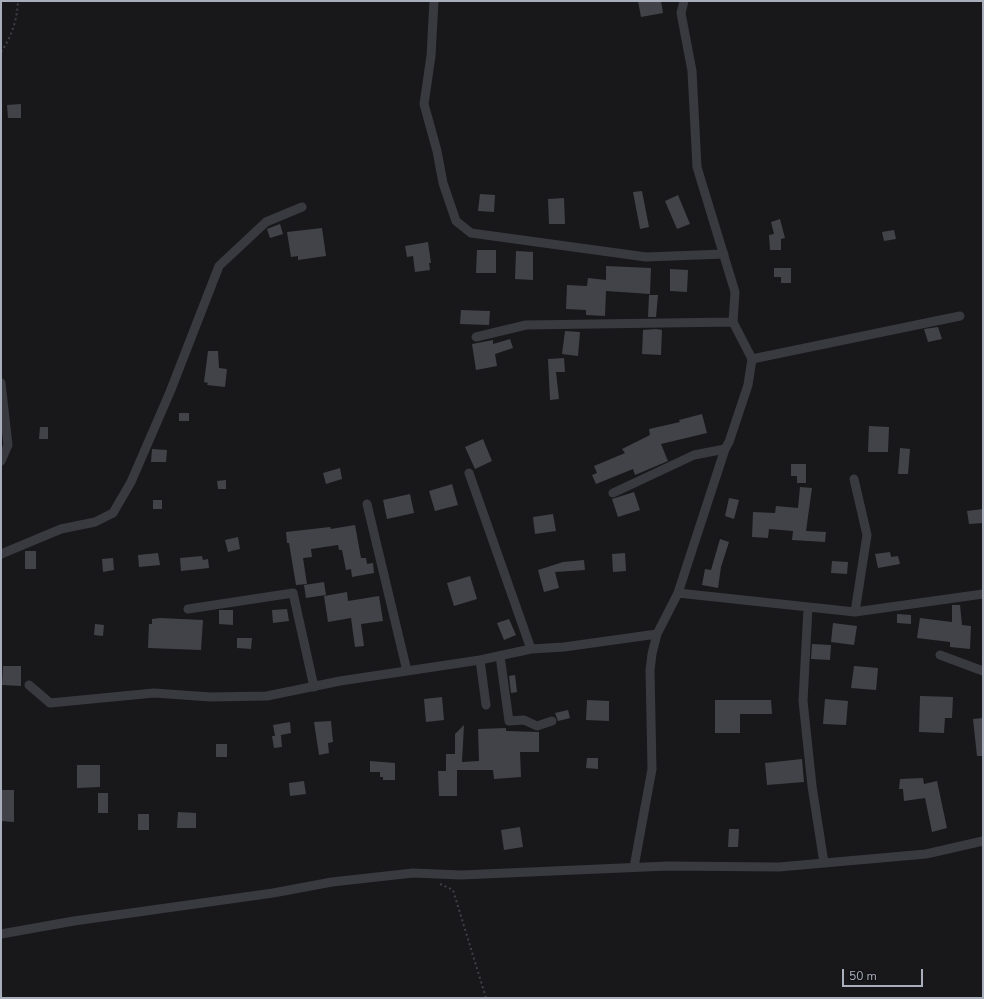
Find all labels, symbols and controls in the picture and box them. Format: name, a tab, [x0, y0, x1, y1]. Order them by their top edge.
scale bar	[844, 961, 925, 987]
text: 50 m	[849, 968, 877, 984]

